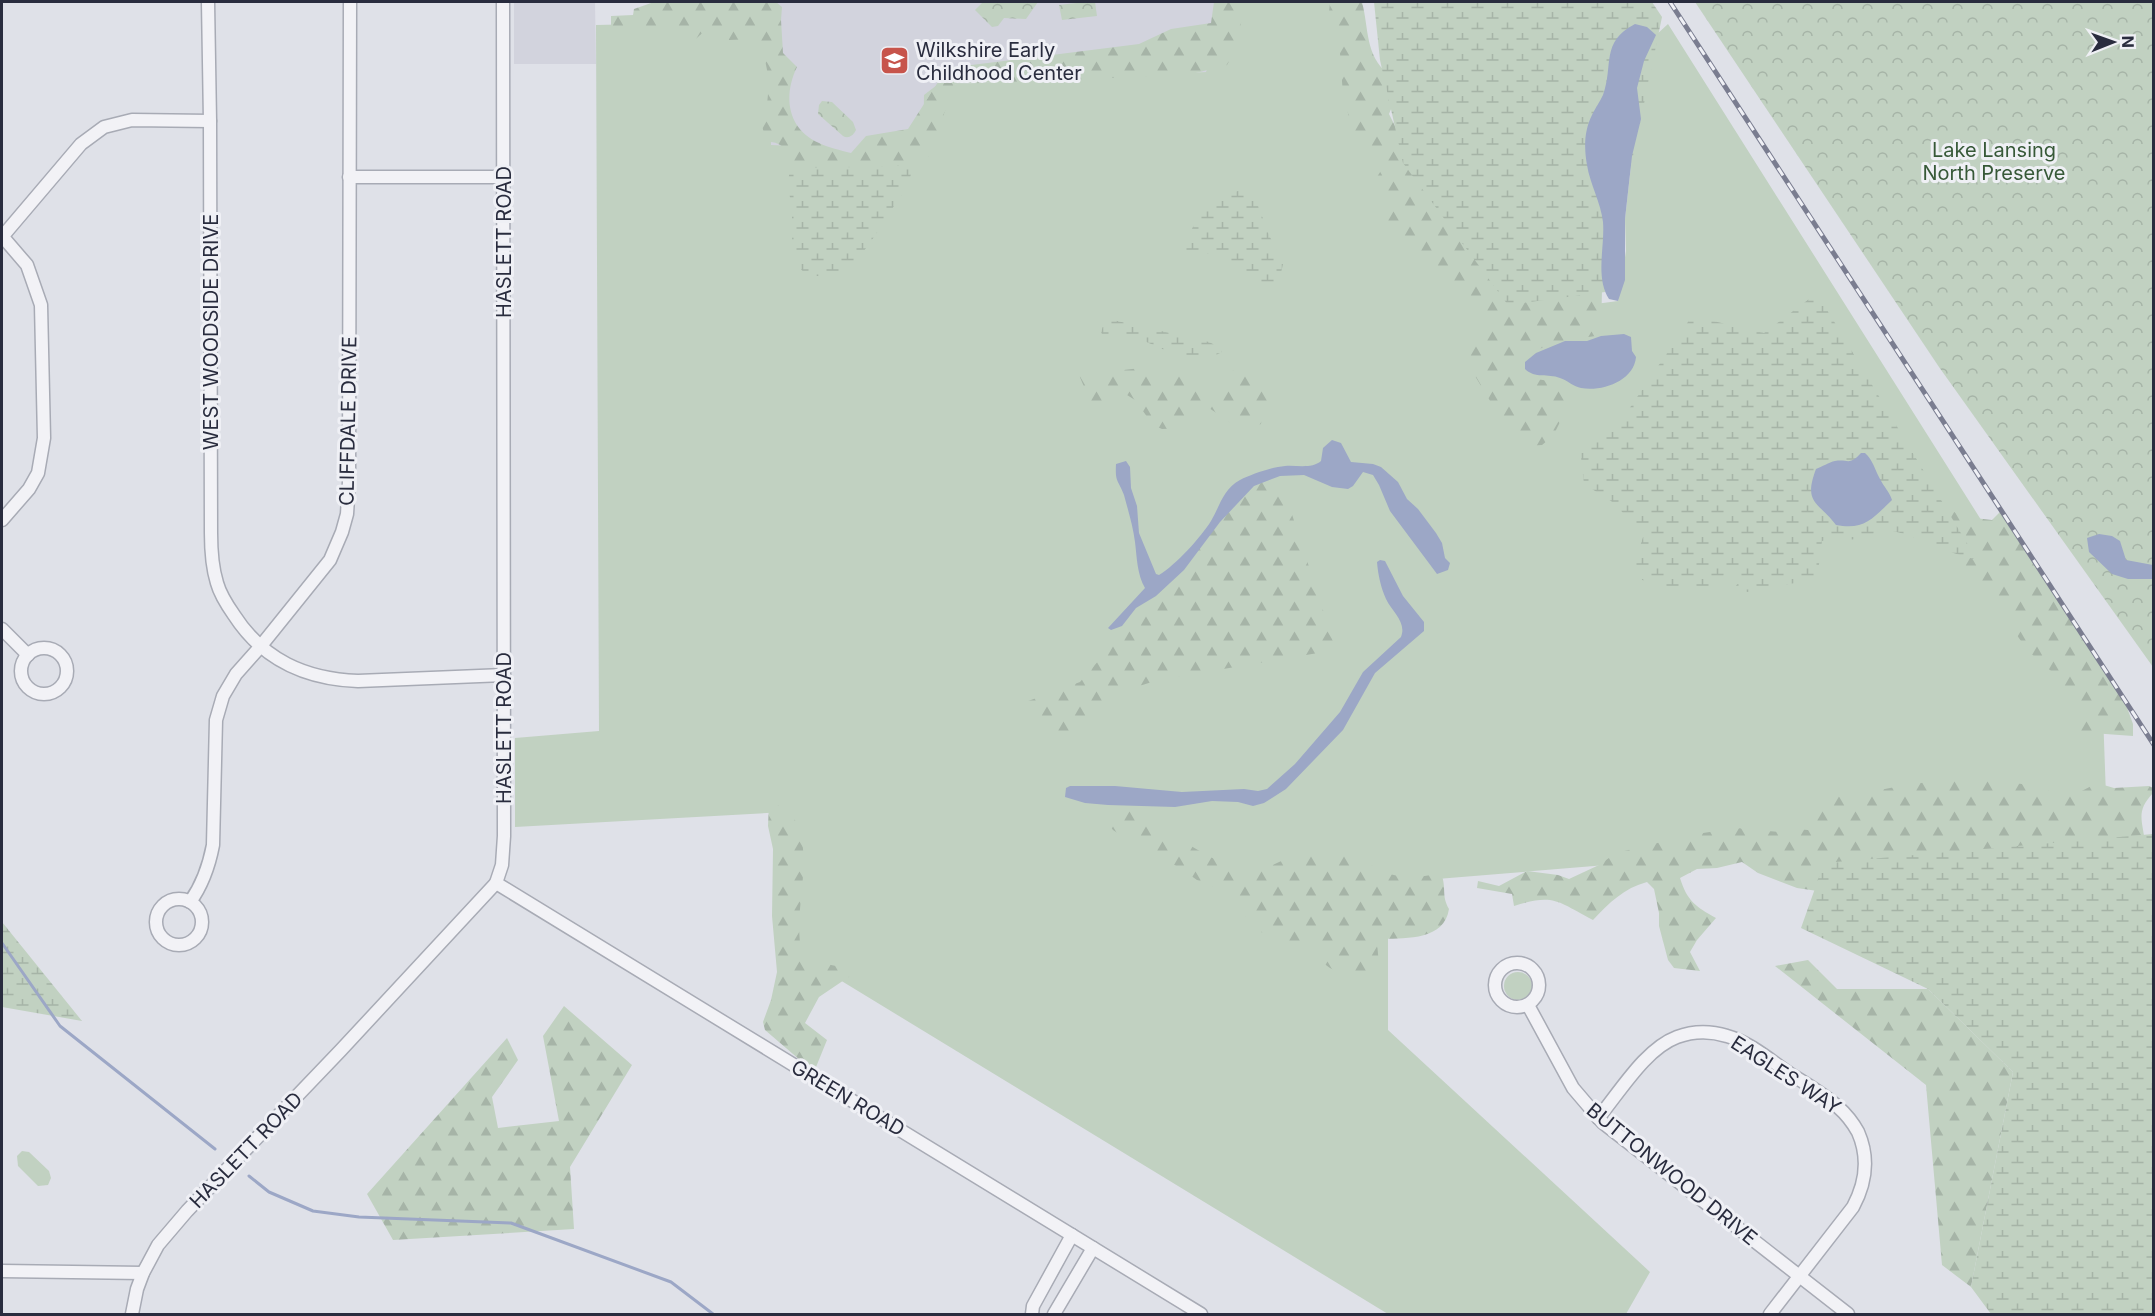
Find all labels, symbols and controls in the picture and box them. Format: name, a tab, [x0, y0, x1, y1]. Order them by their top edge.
north arrow	[2083, 12, 2143, 72]
text: N	[2118, 35, 2138, 48]
place label: Wilkshire Early Childhood Center	[916, 38, 1082, 85]
school or university icon: Wilkshire Early Childhood Center	[879, 45, 911, 77]
park label: Lake Lansing North Preserve	[1922, 138, 2066, 185]
street label: HASLETT ROAD	[492, 166, 516, 318]
street label: WEST WOODSIDE DRIVE	[199, 214, 223, 450]
street label: CLIFFDALE DRIVE	[335, 336, 361, 506]
street label: HASLETT ROAD	[492, 652, 516, 804]
street label: EAGLES WAY	[1726, 1031, 1846, 1120]
street label: GREEN ROAD	[787, 1055, 909, 1141]
street label: HASLETT ROAD	[185, 1087, 307, 1213]
street label: BUTTONWOOD DRIVE	[1582, 1098, 1762, 1250]

